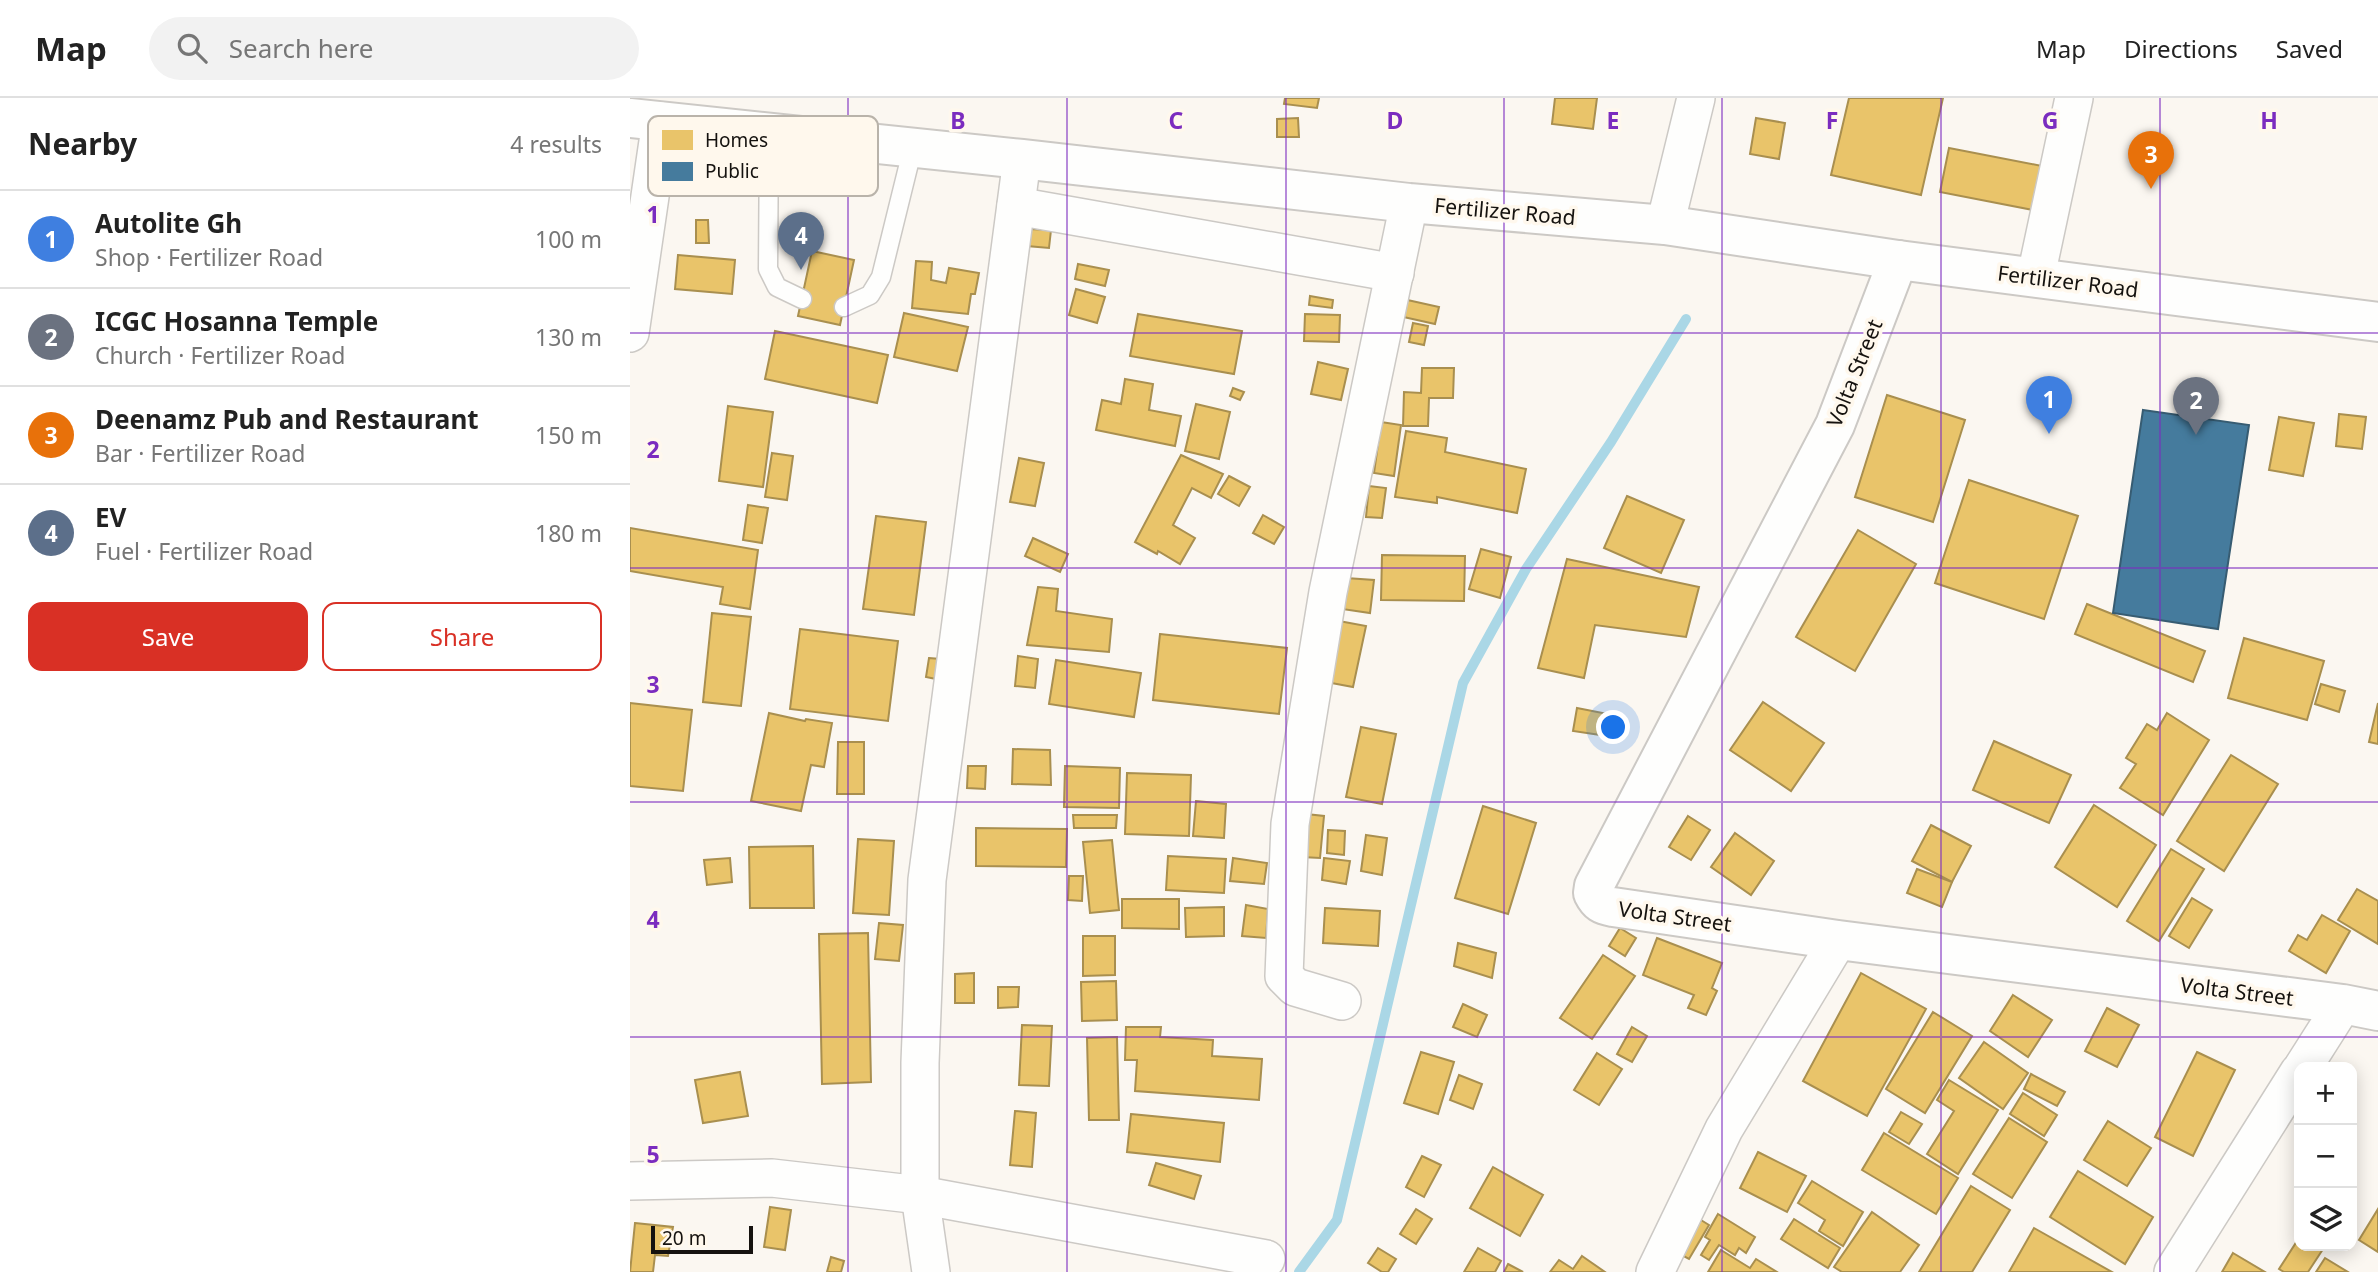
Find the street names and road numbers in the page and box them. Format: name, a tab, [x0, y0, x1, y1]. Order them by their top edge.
street label: Fertilizer Road	[1433, 191, 1577, 231]
street label: Fertilizer Road	[1996, 258, 2140, 304]
street label: Volta Street	[1820, 315, 1888, 431]
street label: Volta Street	[1617, 894, 1734, 938]
street label: Volta Street	[2179, 970, 2296, 1012]

